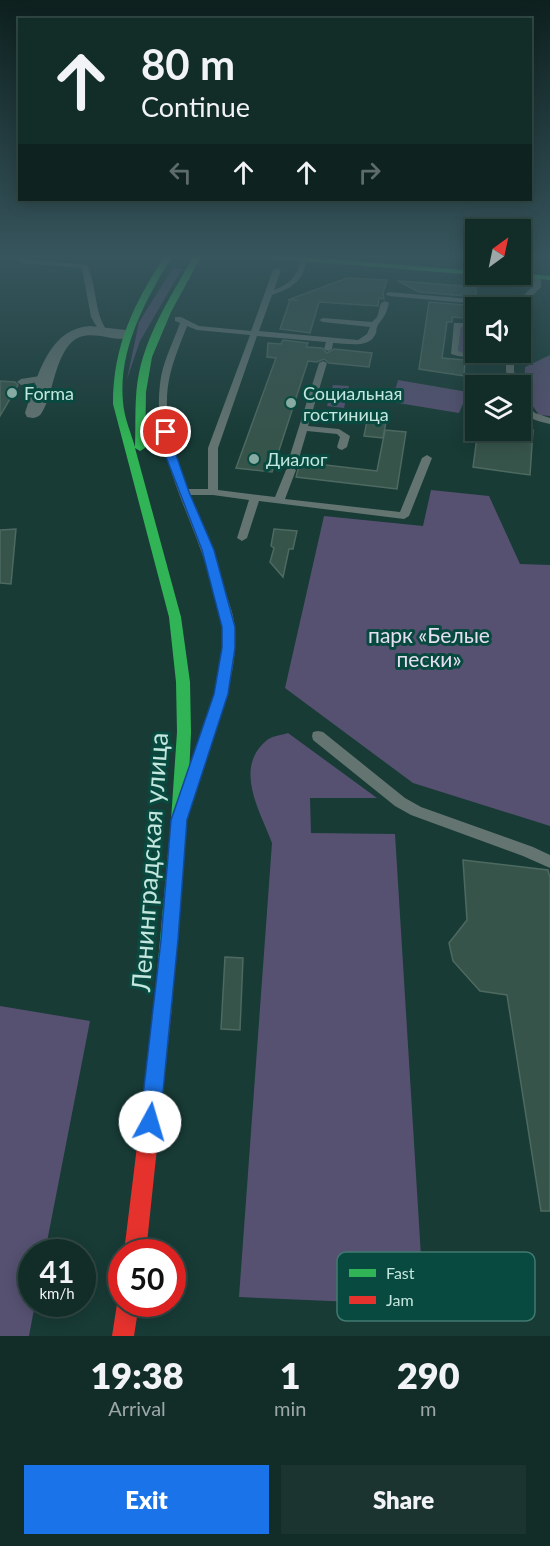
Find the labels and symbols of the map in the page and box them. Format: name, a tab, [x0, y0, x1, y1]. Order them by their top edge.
north arrow	[465, 219, 531, 285]
place label: Forma	[24, 382, 74, 404]
place label: Социальная гостиница	[303, 382, 402, 425]
marker: Forma	[5, 386, 19, 400]
marker: Социальная гостиница	[284, 396, 298, 410]
pin	[140, 406, 191, 457]
place label: Диалог	[266, 448, 328, 470]
marker: Диалог	[247, 452, 261, 466]
park label: парк «Белые пески»	[368, 622, 490, 671]
street label: Ленинградская улица	[124, 731, 174, 994]
position arrow	[118, 1090, 182, 1154]
speed limit sign: 50	[108, 1239, 186, 1317]
legend	[337, 1252, 535, 1321]
text: Fast	[386, 1263, 415, 1282]
text: Jam	[386, 1290, 414, 1309]

